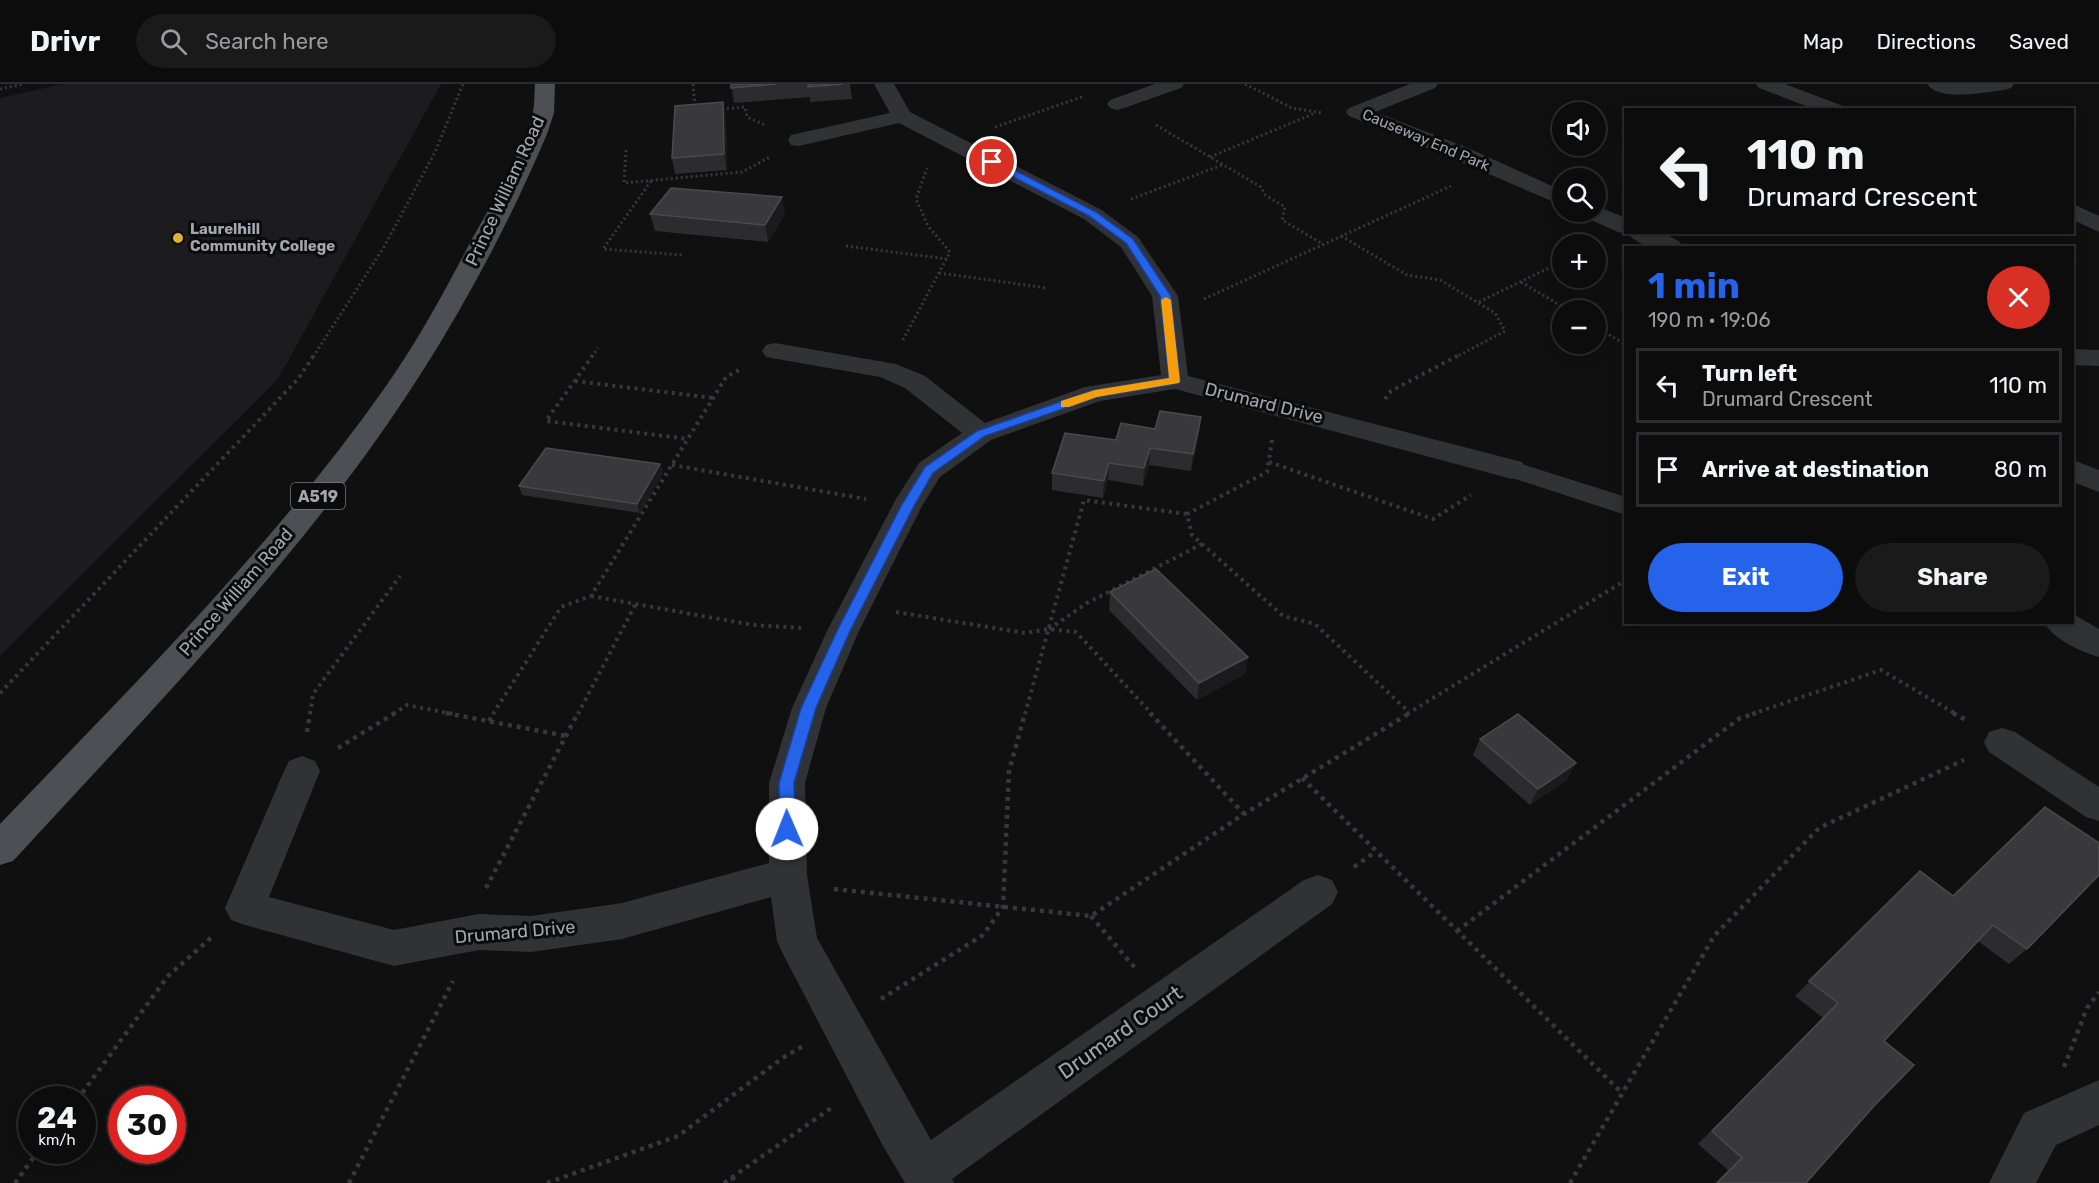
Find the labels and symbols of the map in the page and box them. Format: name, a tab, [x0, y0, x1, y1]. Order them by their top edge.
street label: Causeway End Park	[1360, 105, 1493, 175]
street label: Prince William Road	[461, 113, 549, 269]
pin	[966, 136, 1017, 187]
place label: Laurelhill Community College	[190, 220, 335, 255]
marker: Laurelhill Community College	[171, 231, 185, 245]
street label: Drumard Drive	[1203, 378, 1325, 428]
road number: A519	[291, 483, 345, 509]
street label: Prince William Road	[174, 523, 298, 661]
position arrow	[755, 797, 819, 861]
street label: Drumard Drive	[454, 916, 576, 948]
street label: Drumard Court	[1053, 980, 1187, 1084]
speed limit sign: 30	[108, 1086, 186, 1164]

